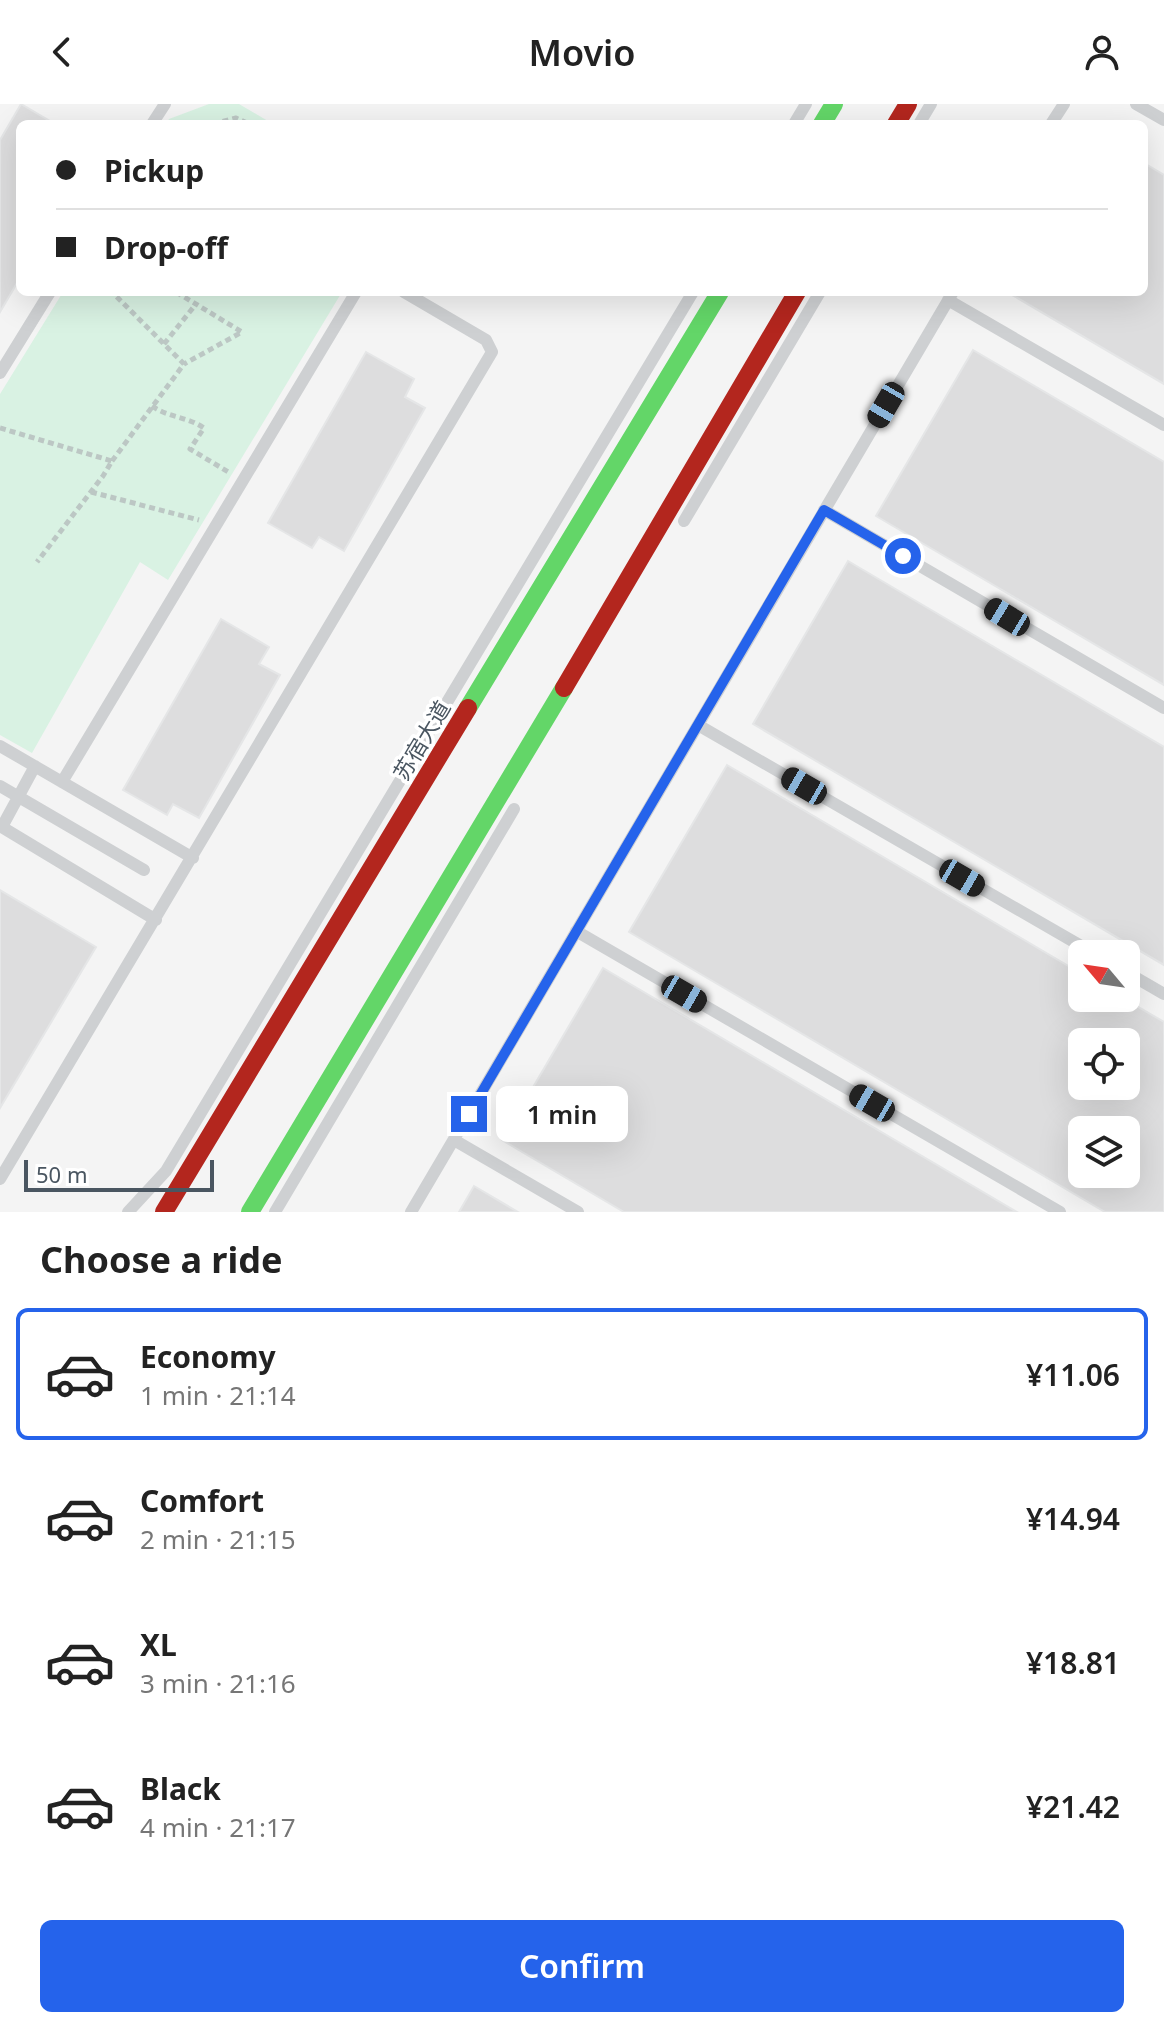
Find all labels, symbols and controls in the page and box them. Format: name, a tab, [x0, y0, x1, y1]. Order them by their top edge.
text: Movio	[528, 28, 636, 77]
icon: back	[40, 30, 84, 74]
icon: person	[1080, 30, 1124, 74]
text: Pickup	[104, 150, 204, 191]
text: Drop-off	[104, 227, 228, 268]
car	[864, 378, 908, 432]
route start	[885, 538, 921, 574]
car	[980, 594, 1034, 640]
street label: 苏宿大道	[385, 695, 457, 785]
car	[777, 764, 831, 808]
car	[935, 856, 989, 900]
north arrow	[1068, 940, 1140, 1012]
map controls	[1068, 940, 1140, 1188]
car	[657, 972, 711, 1016]
button: locate	[1068, 1028, 1140, 1100]
car	[845, 1081, 899, 1125]
callout: 1 min	[497, 1086, 629, 1142]
route end	[451, 1096, 487, 1132]
text: 1 min	[527, 1096, 597, 1132]
button: layers	[1068, 1116, 1140, 1188]
scale bar	[24, 1156, 214, 1192]
text: 50 m	[36, 1159, 87, 1189]
text: Choose a ride	[40, 1235, 282, 1284]
text: Economy	[140, 1336, 276, 1377]
icon: car	[44, 1338, 116, 1410]
text: ¥11.06	[1026, 1354, 1120, 1395]
text: 1 min · 21:14	[140, 1377, 296, 1413]
text: Comfort	[140, 1480, 264, 1521]
icon: car	[44, 1482, 116, 1554]
text: ¥14.94	[1026, 1498, 1120, 1539]
text: 2 min · 21:15	[140, 1521, 296, 1557]
text: XL	[140, 1624, 177, 1665]
icon: car	[44, 1626, 116, 1698]
text: ¥18.81	[1026, 1642, 1120, 1683]
text: 3 min · 21:16	[140, 1665, 296, 1701]
text: Black	[140, 1768, 221, 1809]
icon: car	[44, 1770, 116, 1842]
text: ¥21.42	[1026, 1786, 1120, 1827]
text: 4 min · 21:17	[140, 1809, 296, 1845]
button: Confirm	[40, 1920, 1124, 2012]

